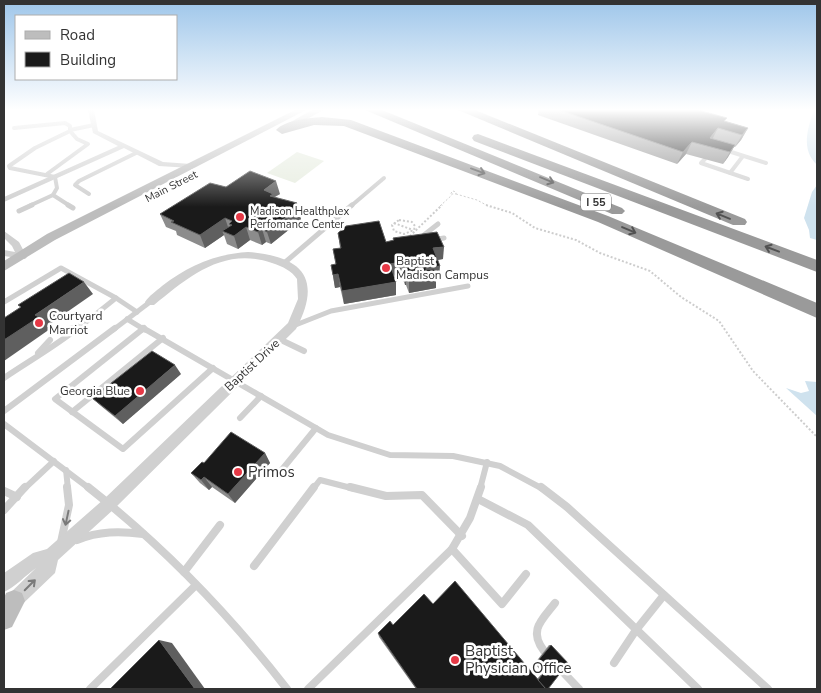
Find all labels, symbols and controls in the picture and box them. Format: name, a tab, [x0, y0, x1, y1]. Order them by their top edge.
legend	[15, 15, 178, 80]
text: Road	[60, 25, 95, 45]
text: Building	[60, 50, 116, 70]
street label: Main Street	[142, 167, 200, 206]
one-way arrow	[470, 167, 485, 176]
one-way arrow	[539, 177, 554, 186]
road number: I 55	[581, 193, 611, 210]
place label: Madison Healthplex Perfomance Center	[250, 204, 349, 232]
marker: Madison Healthplex Perfomance Center	[234, 211, 246, 223]
one-way arrow	[716, 211, 732, 220]
one-way arrow	[621, 226, 636, 235]
one-way arrow	[764, 244, 780, 253]
place label: Baptist Madison Campus	[396, 253, 489, 283]
marker: Baptist Madison Campus	[380, 262, 392, 274]
place label: Courtyard Marriot	[49, 308, 103, 338]
marker: Courtyard Marriot	[33, 317, 45, 329]
street label: Baptist Drive	[221, 335, 283, 395]
place label: Georgia Blue	[60, 383, 130, 399]
marker: Georgia Blue	[134, 385, 146, 397]
place label: Primos	[248, 462, 295, 482]
marker: Primos	[232, 466, 244, 478]
one-way arrow	[62, 510, 71, 526]
one-way arrow	[24, 579, 37, 591]
place label: Baptist Physician Office	[465, 641, 571, 678]
marker: Baptist Physician Office	[449, 654, 461, 666]

